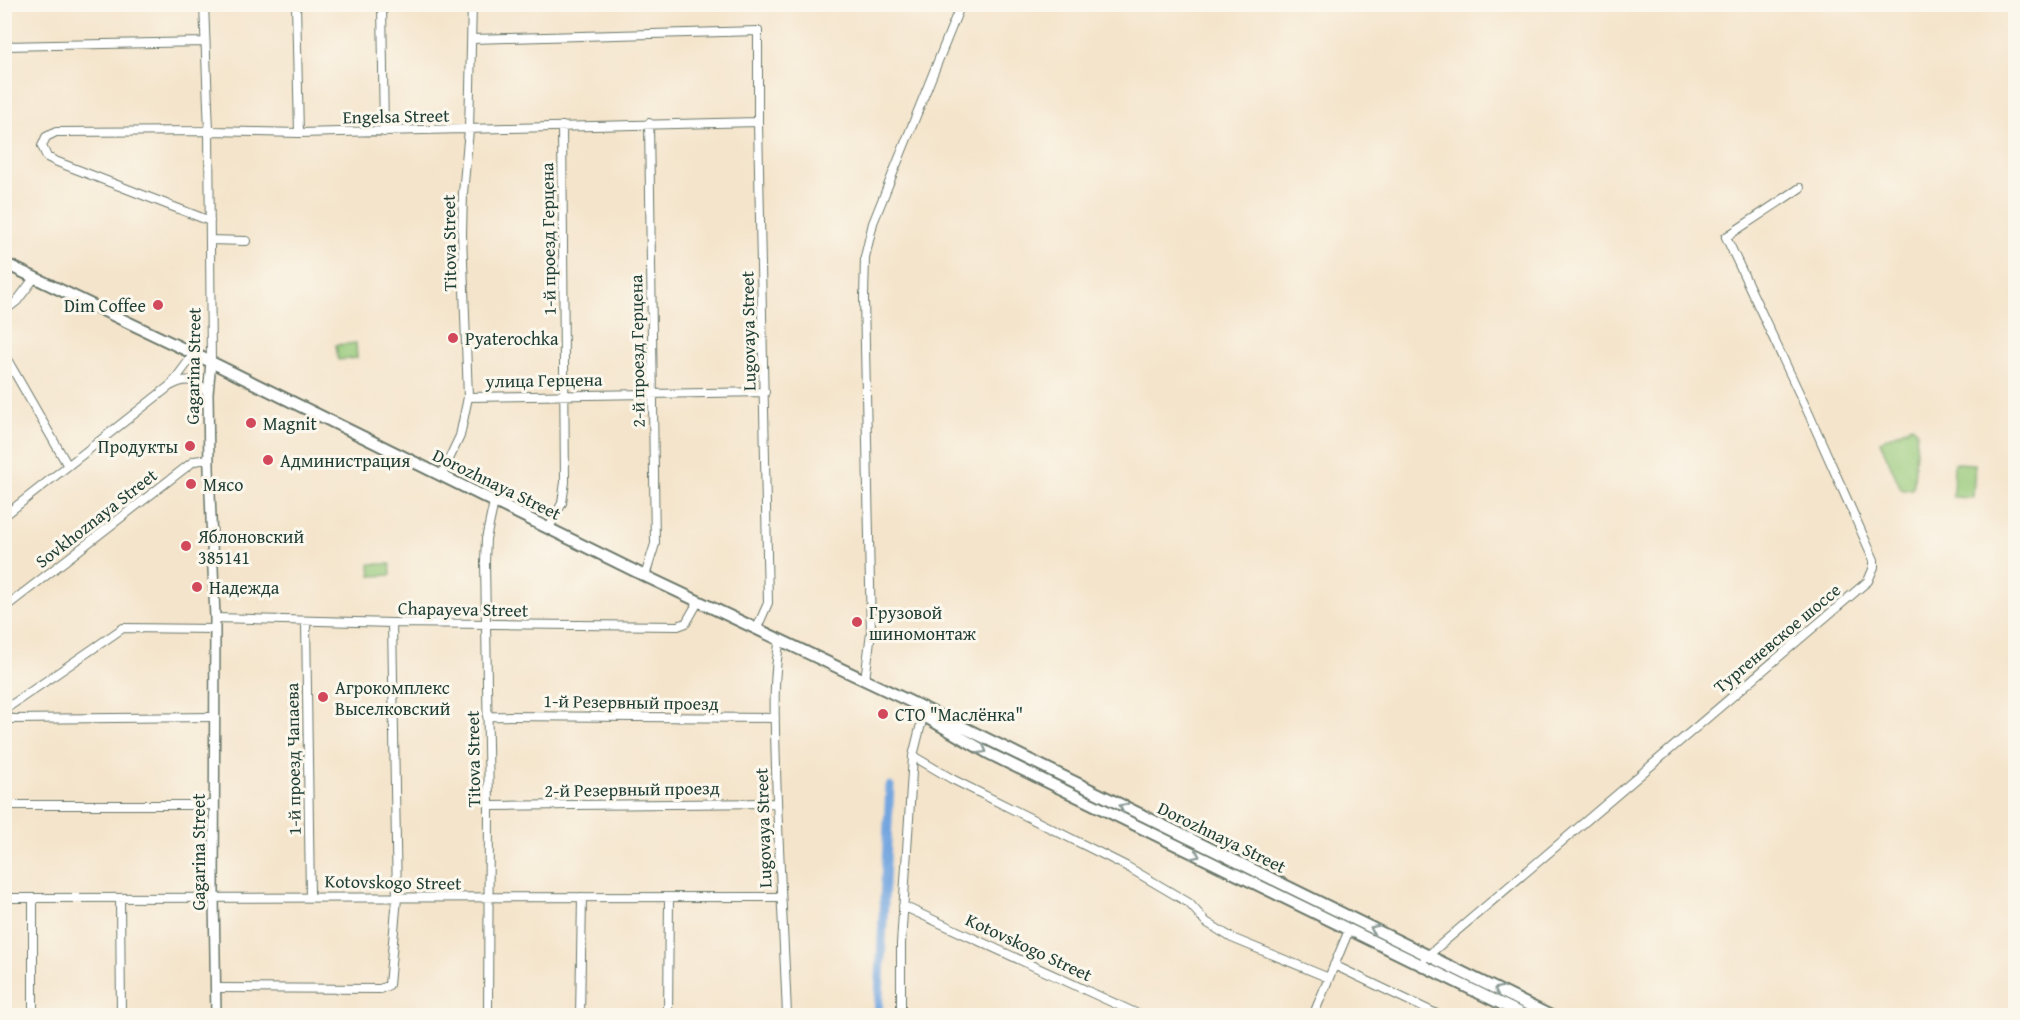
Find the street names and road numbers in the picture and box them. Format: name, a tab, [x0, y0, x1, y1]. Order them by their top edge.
street label: Engelsa Street	[342, 102, 450, 130]
street label: 1-й проезд Герцена	[533, 162, 563, 316]
street label: Titova Street	[435, 194, 463, 292]
street label: Lugovaya Street	[733, 270, 763, 391]
street label: 2-й проезд Герцена	[622, 274, 652, 428]
street label: Gagarina Street	[178, 307, 208, 425]
street label: улица Герцена	[484, 365, 603, 395]
street label: Dorozhnaya Street	[428, 441, 566, 527]
street label: Sovkhoznaya Street	[29, 461, 163, 574]
street label: Тургеневское шоссе	[1707, 577, 1847, 699]
street label: Chapayeva Street	[398, 594, 529, 624]
street label: 1-й проезд Чапаева	[278, 682, 308, 836]
street label: 1-й Резервный проезд	[543, 687, 719, 717]
street label: Titova Street	[459, 710, 487, 808]
street label: Lugovaya Street	[747, 767, 779, 888]
street label: 2-й Резервный проезд	[544, 774, 720, 804]
street label: Gagarina Street	[185, 793, 212, 911]
street label: Dorozhnaya Street	[1153, 794, 1291, 880]
street label: Kotovskogo Street	[324, 867, 462, 897]
street label: Kotovskogo Street	[961, 906, 1097, 988]

